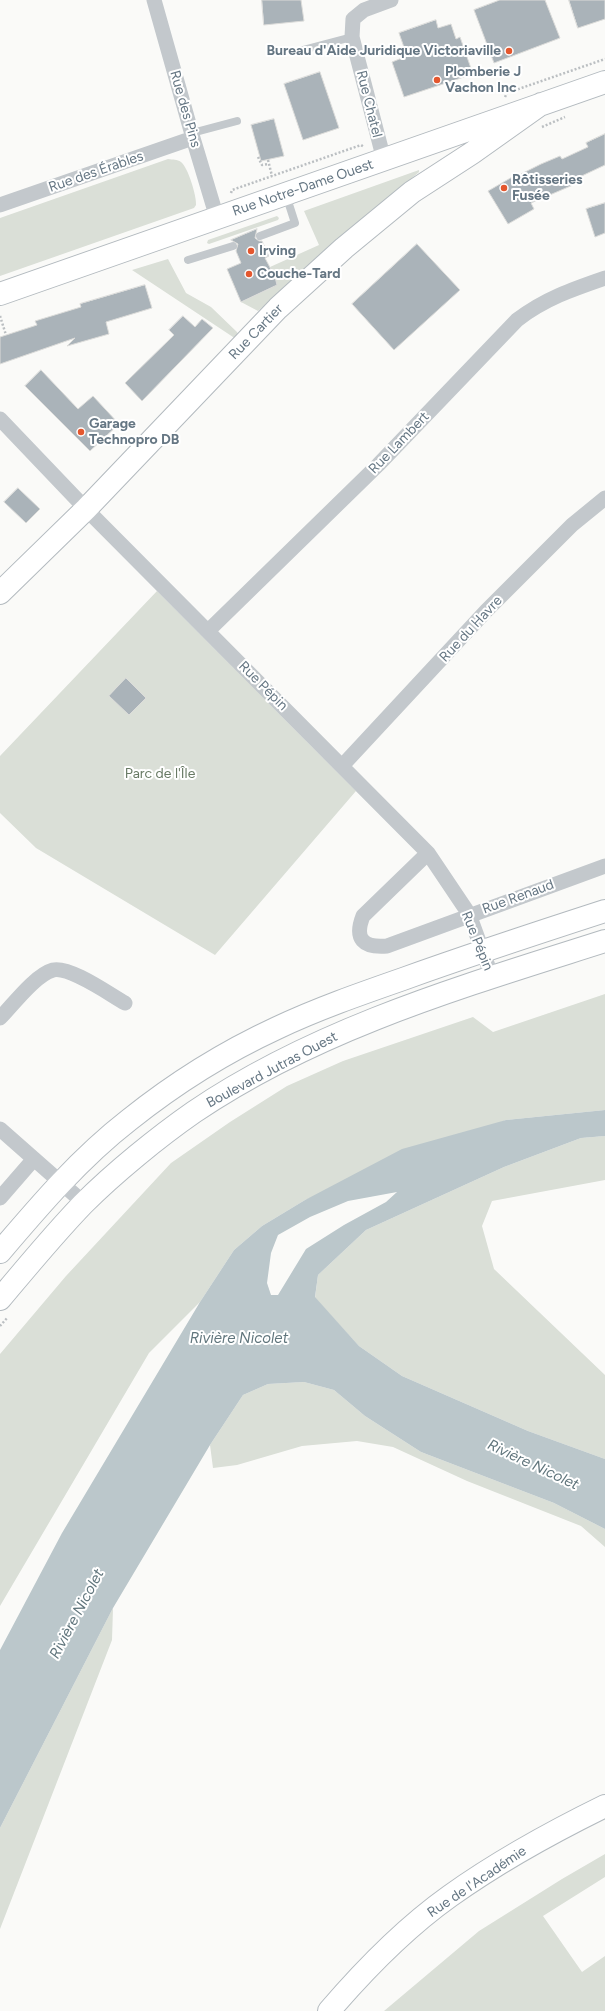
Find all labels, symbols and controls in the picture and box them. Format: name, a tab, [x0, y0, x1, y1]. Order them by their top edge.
place label: Bureau d'Aide Juridique Victoriaville	[266, 43, 501, 59]
marker: Bureau d'Aide Juridique Victoriaville	[504, 46, 514, 56]
place label: Plomberie J Vachon Inc	[445, 64, 521, 96]
street label: Rue des Pins	[166, 69, 204, 149]
street label: Rue Chatel	[353, 69, 385, 139]
marker: Plomberie J Vachon Inc	[432, 75, 442, 85]
street label: Rue des Érables	[46, 148, 146, 196]
street label: Rue Notre-Dame Ouest	[230, 156, 376, 220]
place label: Rôtisseries Fusée	[512, 172, 583, 204]
marker: Rôtisseries Fusée	[499, 183, 509, 193]
place label: Irving	[259, 243, 296, 259]
marker: Irving	[246, 246, 256, 256]
place label: Couche-Tard	[257, 266, 341, 282]
marker: Couche-Tard	[244, 269, 254, 279]
street label: Rue Cartier	[225, 301, 287, 363]
street label: Rue Lambert	[365, 408, 433, 478]
place label: Garage Technopro DB	[89, 416, 179, 448]
marker: Garage Technopro DB	[76, 427, 86, 437]
street label: Rue du Havre	[436, 592, 506, 666]
street label: Rue Pépin	[235, 658, 291, 714]
park label: Parc de l'Île	[125, 766, 195, 782]
street label: Rue Renaud	[480, 876, 556, 918]
street label: Rue Pépin	[457, 909, 497, 973]
street label: Boulevard Jutras Ouest	[204, 1028, 340, 1112]
water label: Rivière Nicolet	[190, 1330, 288, 1348]
water label: Rivière Nicolet	[484, 1436, 582, 1494]
water label: Rivière Nicolet	[46, 1566, 108, 1662]
street label: Rue de l'Académie	[424, 1843, 530, 1921]

